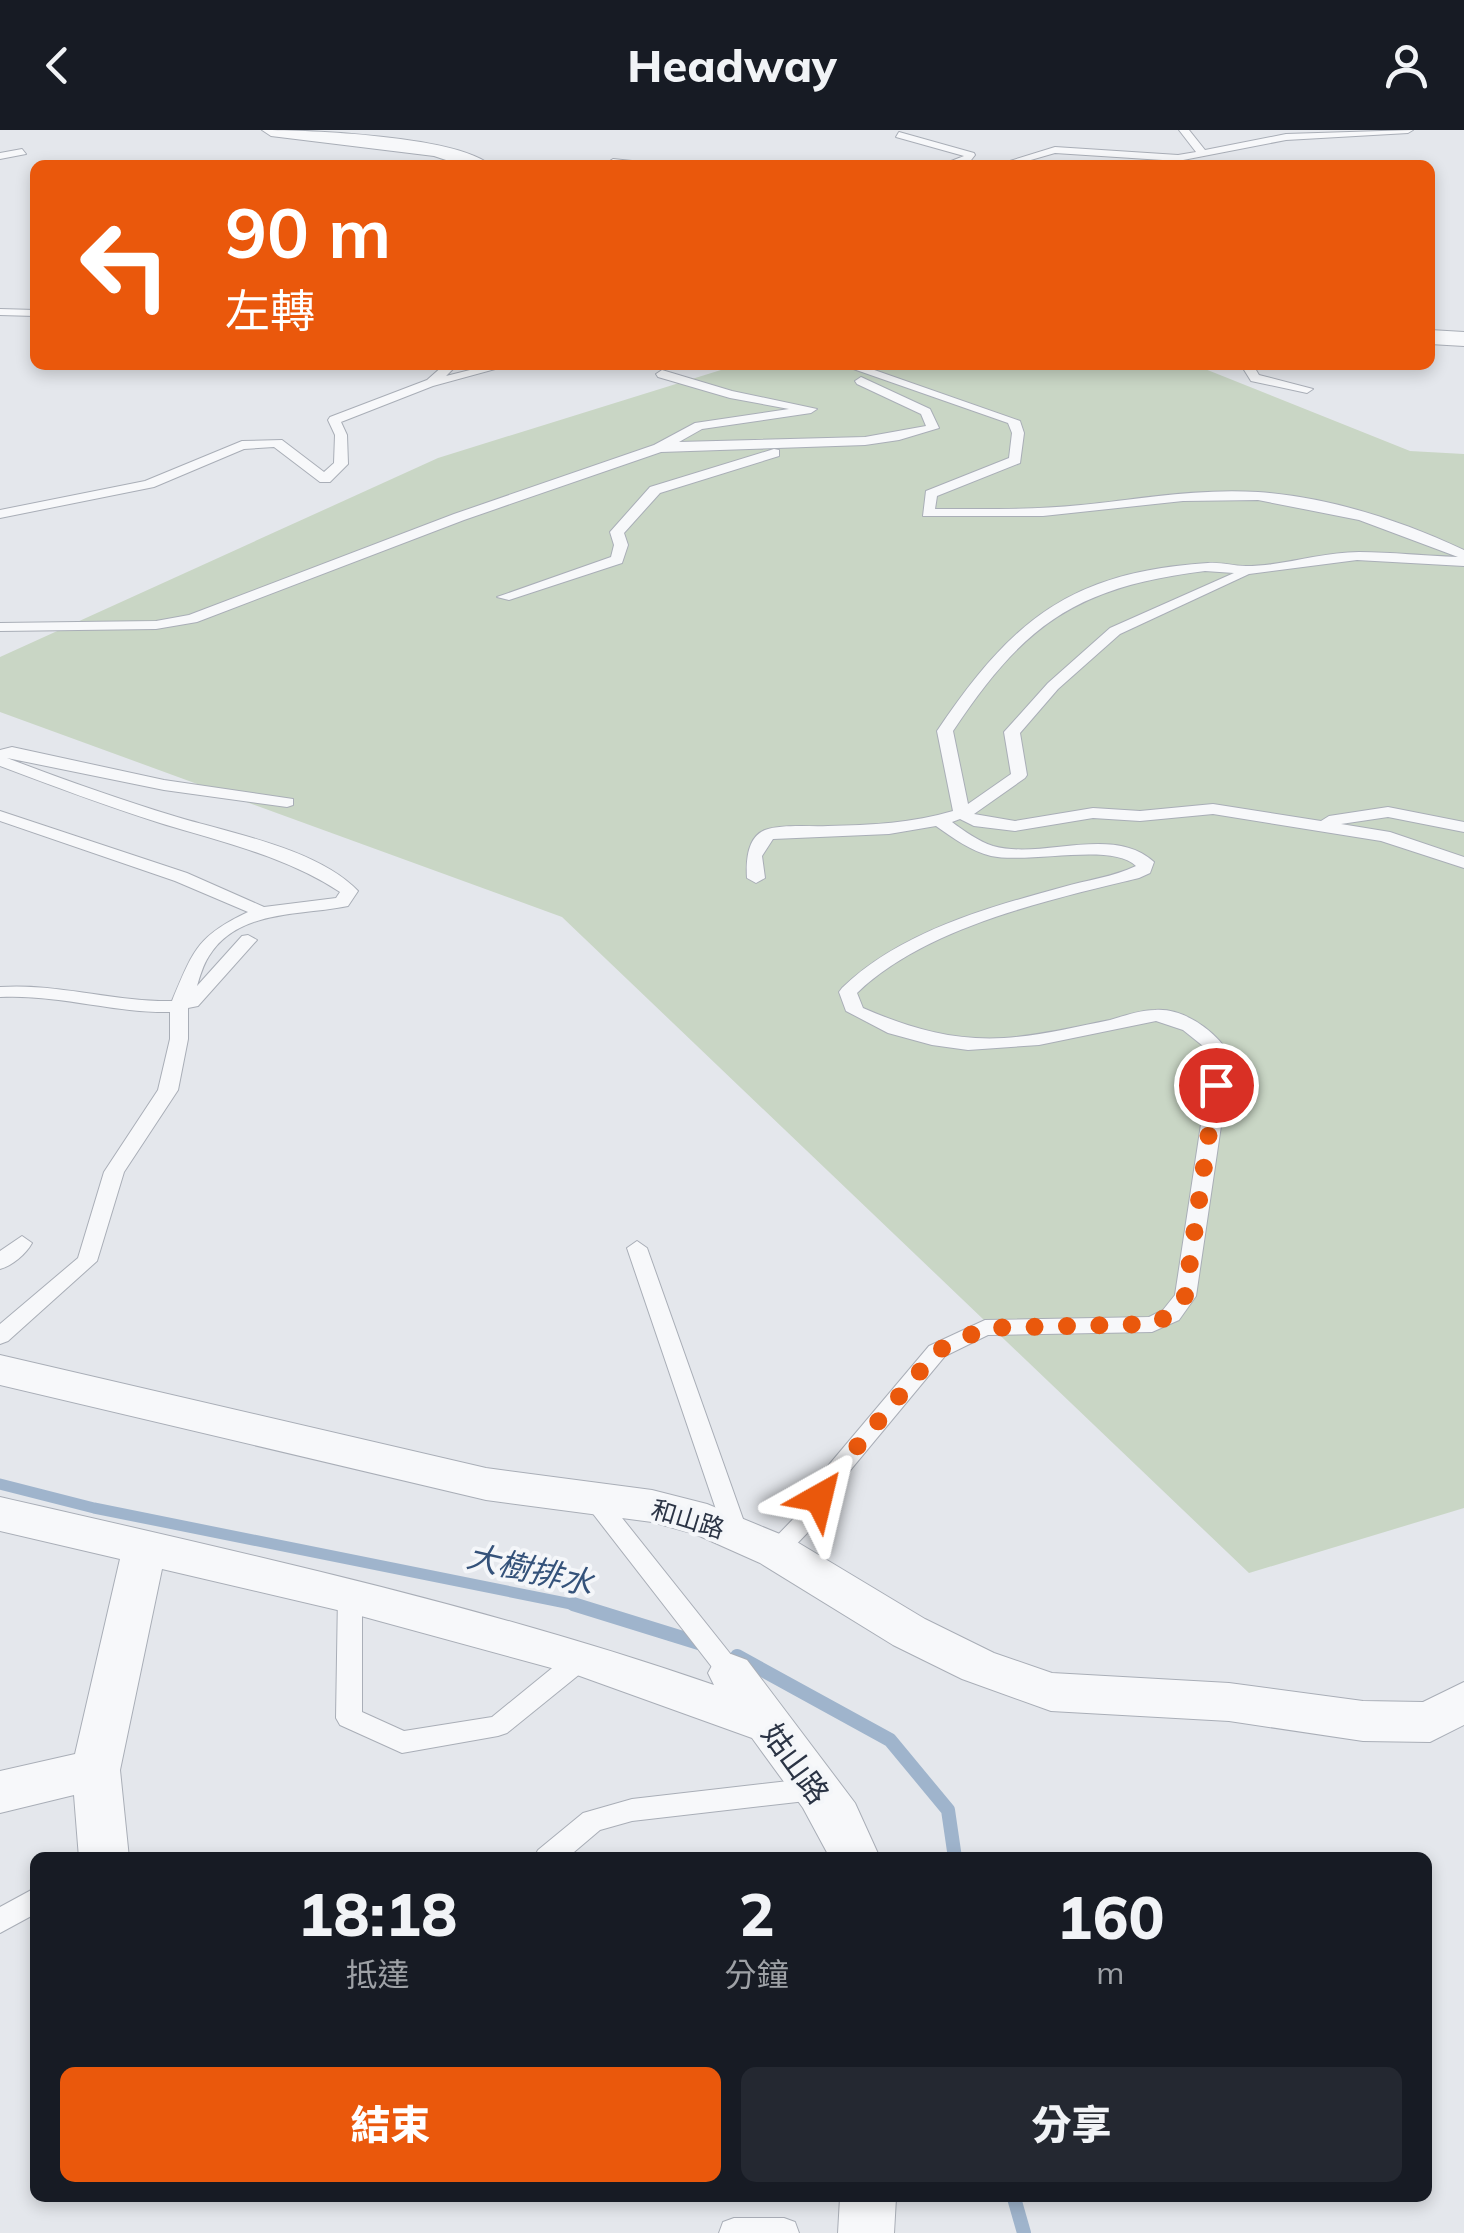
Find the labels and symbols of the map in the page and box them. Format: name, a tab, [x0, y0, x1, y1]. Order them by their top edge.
pin	[1174, 1043, 1259, 1128]
position arrow	[767, 1446, 871, 1550]
street label: 和山路	[648, 1493, 729, 1544]
water label: 大樹排水	[463, 1535, 599, 1603]
street label: 姑山路	[754, 1716, 838, 1811]

